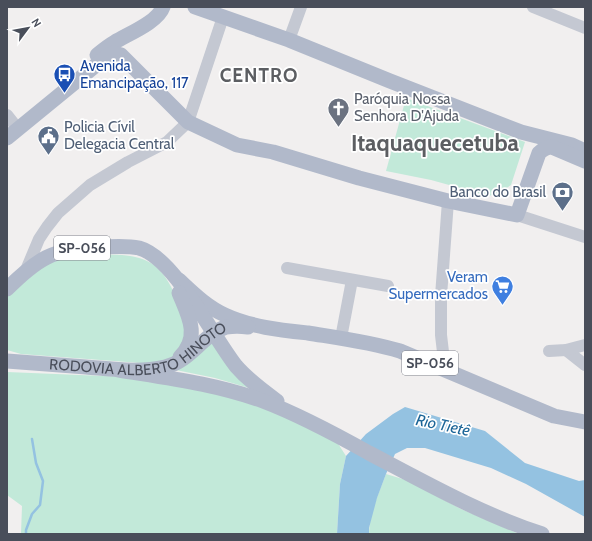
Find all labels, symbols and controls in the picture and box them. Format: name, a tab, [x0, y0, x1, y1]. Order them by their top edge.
north arrow	[8, 8, 48, 48]
text: N	[28, 16, 44, 30]
place label: Avenida Emancipação, 117	[80, 57, 189, 92]
bus stop icon: Avenida Emancipação, 117	[52, 62, 78, 95]
district label: CENTRO	[220, 64, 298, 87]
place label: Paróquia Nossa Senhora D'Ajuda	[354, 90, 460, 125]
church icon: Paróquia Nossa Senhora D'Ajuda	[326, 95, 352, 128]
place label: Policia Cívil Delegacia Central	[64, 118, 175, 153]
public building icon: Policia Cívil Delegacia Central	[36, 123, 62, 156]
district label: Itaquaquecetuba	[351, 129, 520, 157]
bank icon: Banco do Brasil	[549, 179, 575, 212]
place label: Banco do Brasil	[450, 183, 546, 201]
road number: SP-056	[54, 236, 110, 260]
place label: Veram Supermercados	[389, 268, 488, 303]
supermarket icon: Veram Supermercados	[490, 273, 516, 306]
street label: RODOVIA ALBERTO HINOTO	[49, 319, 229, 379]
road number: SP-056	[402, 351, 458, 375]
water label: Rio Tietê	[414, 410, 473, 440]

